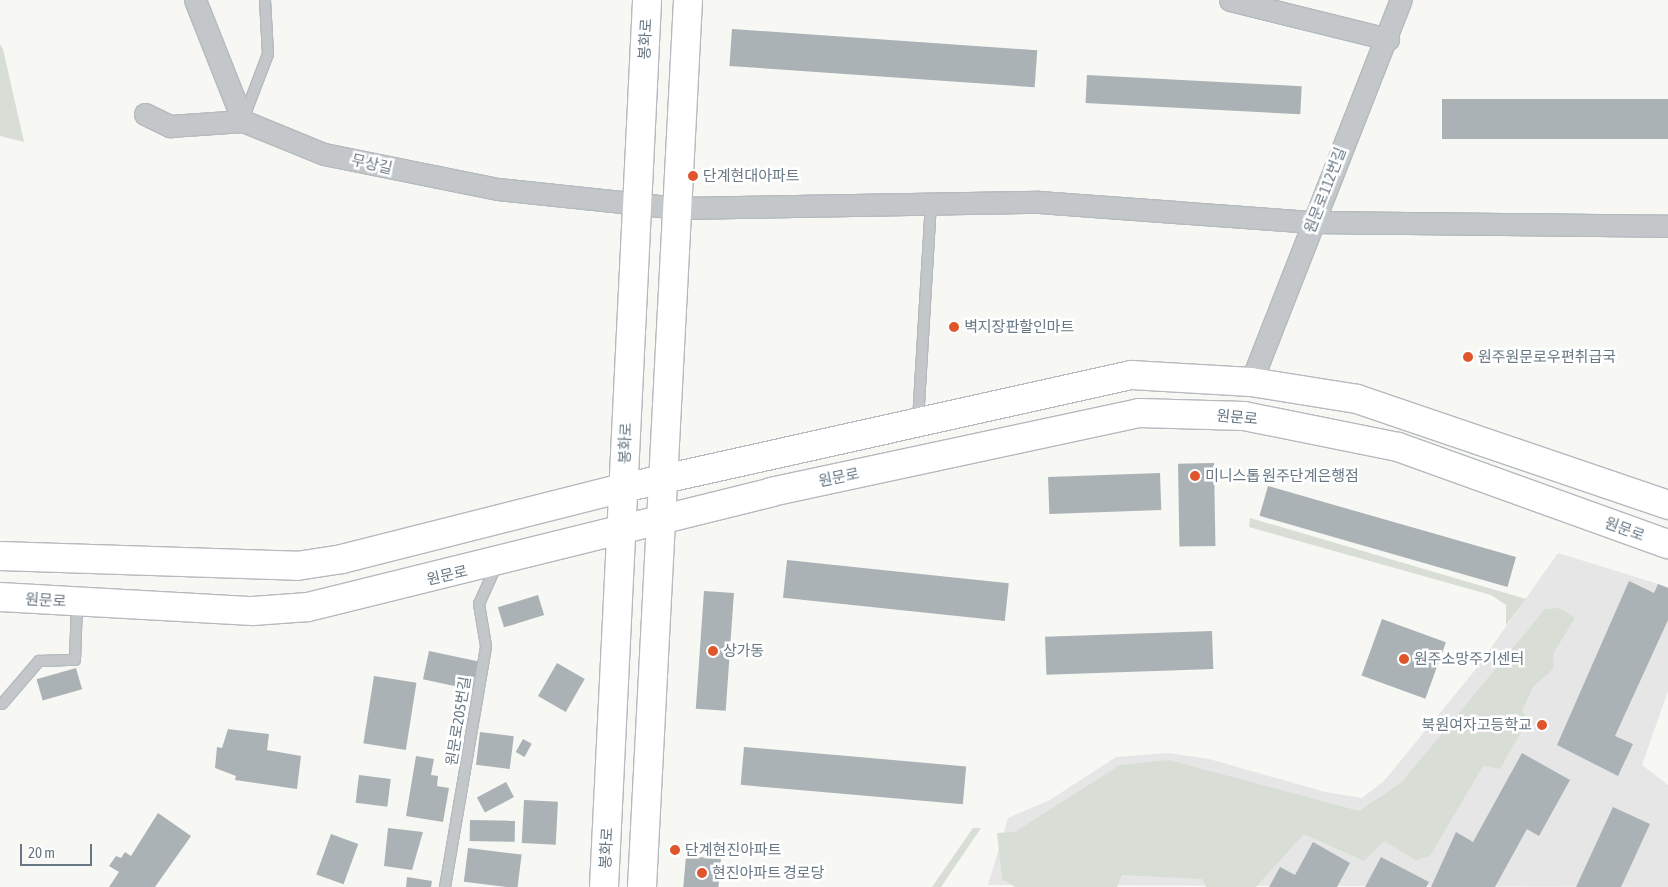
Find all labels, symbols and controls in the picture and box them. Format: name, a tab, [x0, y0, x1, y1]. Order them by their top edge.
street label: 봉화로	[635, 18, 655, 60]
street label: 원문로112번길	[1300, 145, 1350, 235]
street label: 무상길	[350, 151, 394, 177]
place label: 단계현대아파트	[703, 167, 800, 185]
marker: 단계현대아파트	[687, 170, 699, 182]
place label: 벽지장판할인마트	[964, 318, 1074, 336]
marker: 벽지장판할인마트	[948, 321, 960, 333]
place label: 원주원문로우편취급국	[1478, 348, 1616, 366]
marker: 원주원문로우편취급국	[1462, 351, 1474, 363]
street label: 원문로	[1216, 406, 1258, 428]
street label: 봉화로	[615, 422, 635, 464]
street label: 원문로	[817, 464, 861, 490]
place label: 미니스톱 원주단계은행점	[1205, 467, 1359, 485]
marker: 미니스톱 원주단계은행점	[1189, 470, 1201, 482]
street label: 원문로	[1602, 513, 1648, 545]
street label: 원문로	[425, 562, 469, 588]
street label: 원문로	[25, 590, 67, 610]
place label: 상가동	[723, 642, 764, 660]
marker: 상가동	[707, 645, 719, 657]
place label: 원주소망주기센터	[1414, 650, 1524, 668]
marker: 원주소망주기센터	[1398, 653, 1410, 665]
street label: 원문로205번길	[442, 675, 474, 767]
place label: 북원여자고등학교	[1422, 716, 1532, 734]
marker: 북원여자고등학교	[1536, 719, 1548, 731]
street label: 봉화로	[596, 827, 616, 869]
scale bar	[22, 834, 95, 866]
place label: 단계현진아파트	[685, 841, 782, 859]
text: 20 m	[28, 844, 55, 861]
marker: 단계현진아파트	[669, 844, 681, 856]
place label: 현진아파트 경로당	[712, 864, 824, 882]
marker: 현진아파트 경로당	[696, 867, 708, 879]

